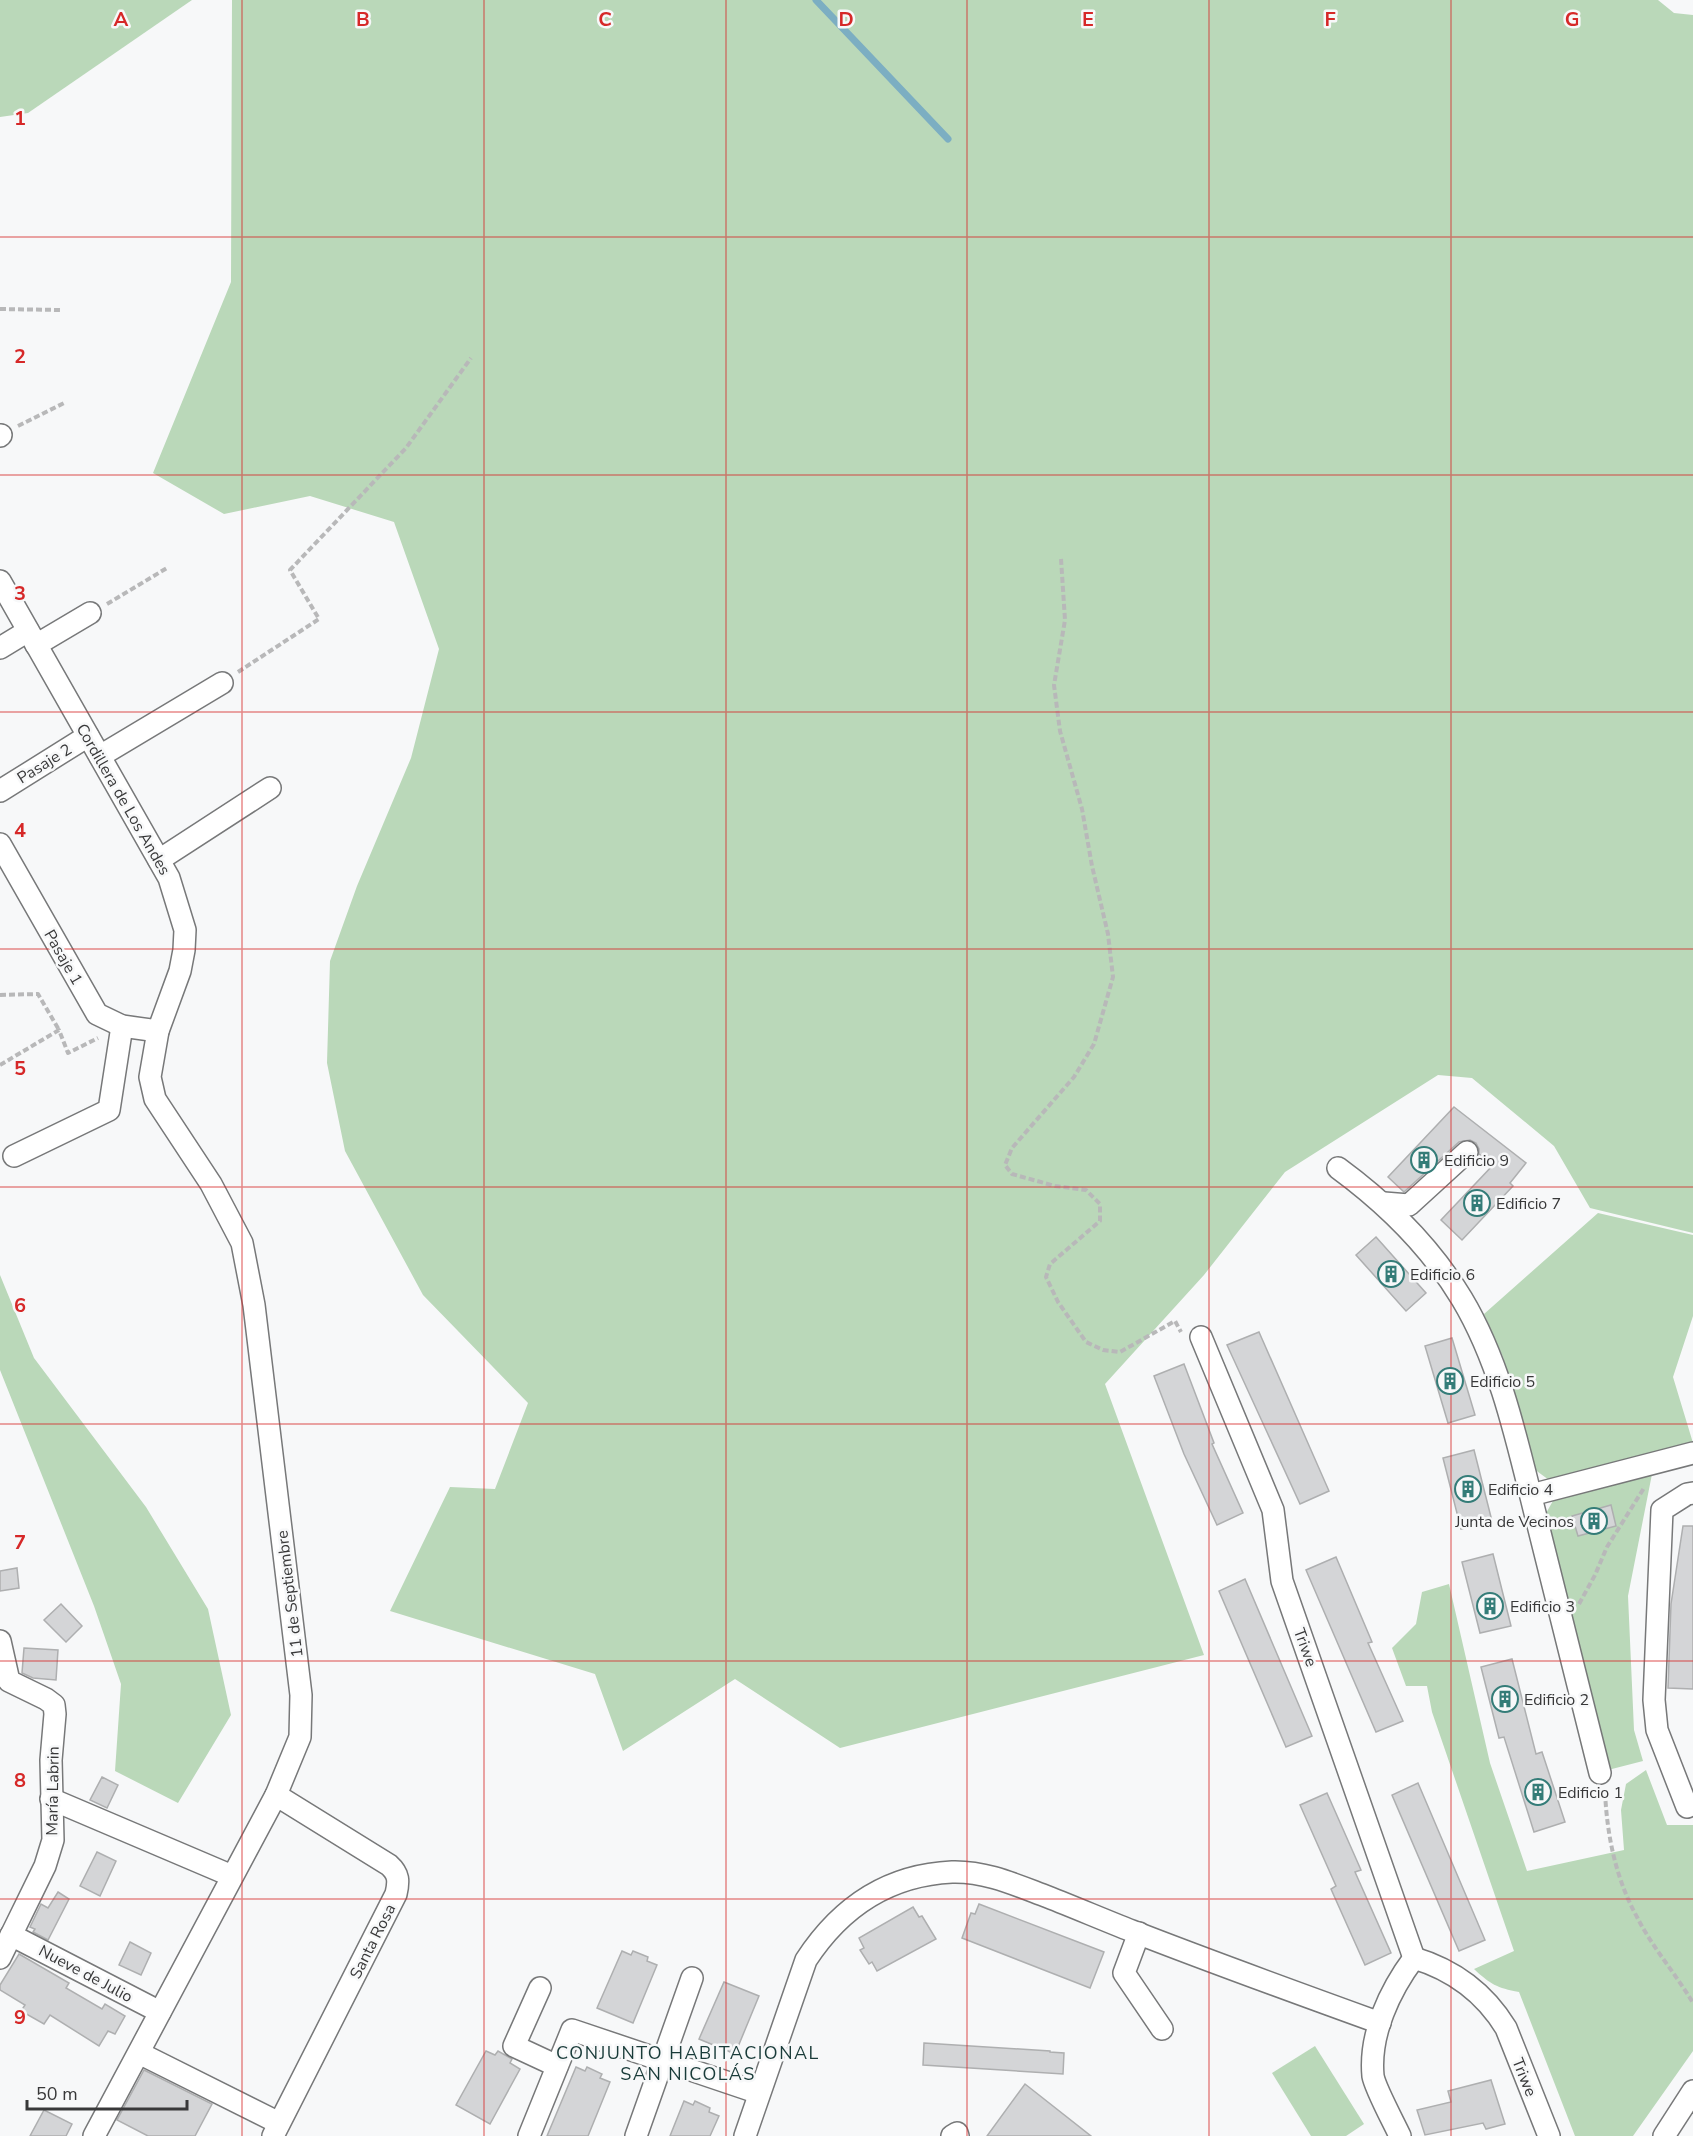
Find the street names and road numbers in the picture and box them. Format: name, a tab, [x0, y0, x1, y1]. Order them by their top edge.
street label: Cordillera de Los Andes	[71, 720, 176, 879]
street label: Pasaje 2	[13, 739, 76, 789]
street label: Pasaje 1	[39, 926, 88, 989]
street label: 11 de Septiembre	[271, 1529, 309, 1659]
street label: Triwe	[1288, 1625, 1322, 1670]
street label: María Labrin	[41, 1746, 65, 1836]
street label: Santa Rosa	[345, 1900, 401, 1983]
street label: Nueve de Julio	[35, 1940, 136, 2008]
street label: Triwe	[1506, 2055, 1542, 2100]

